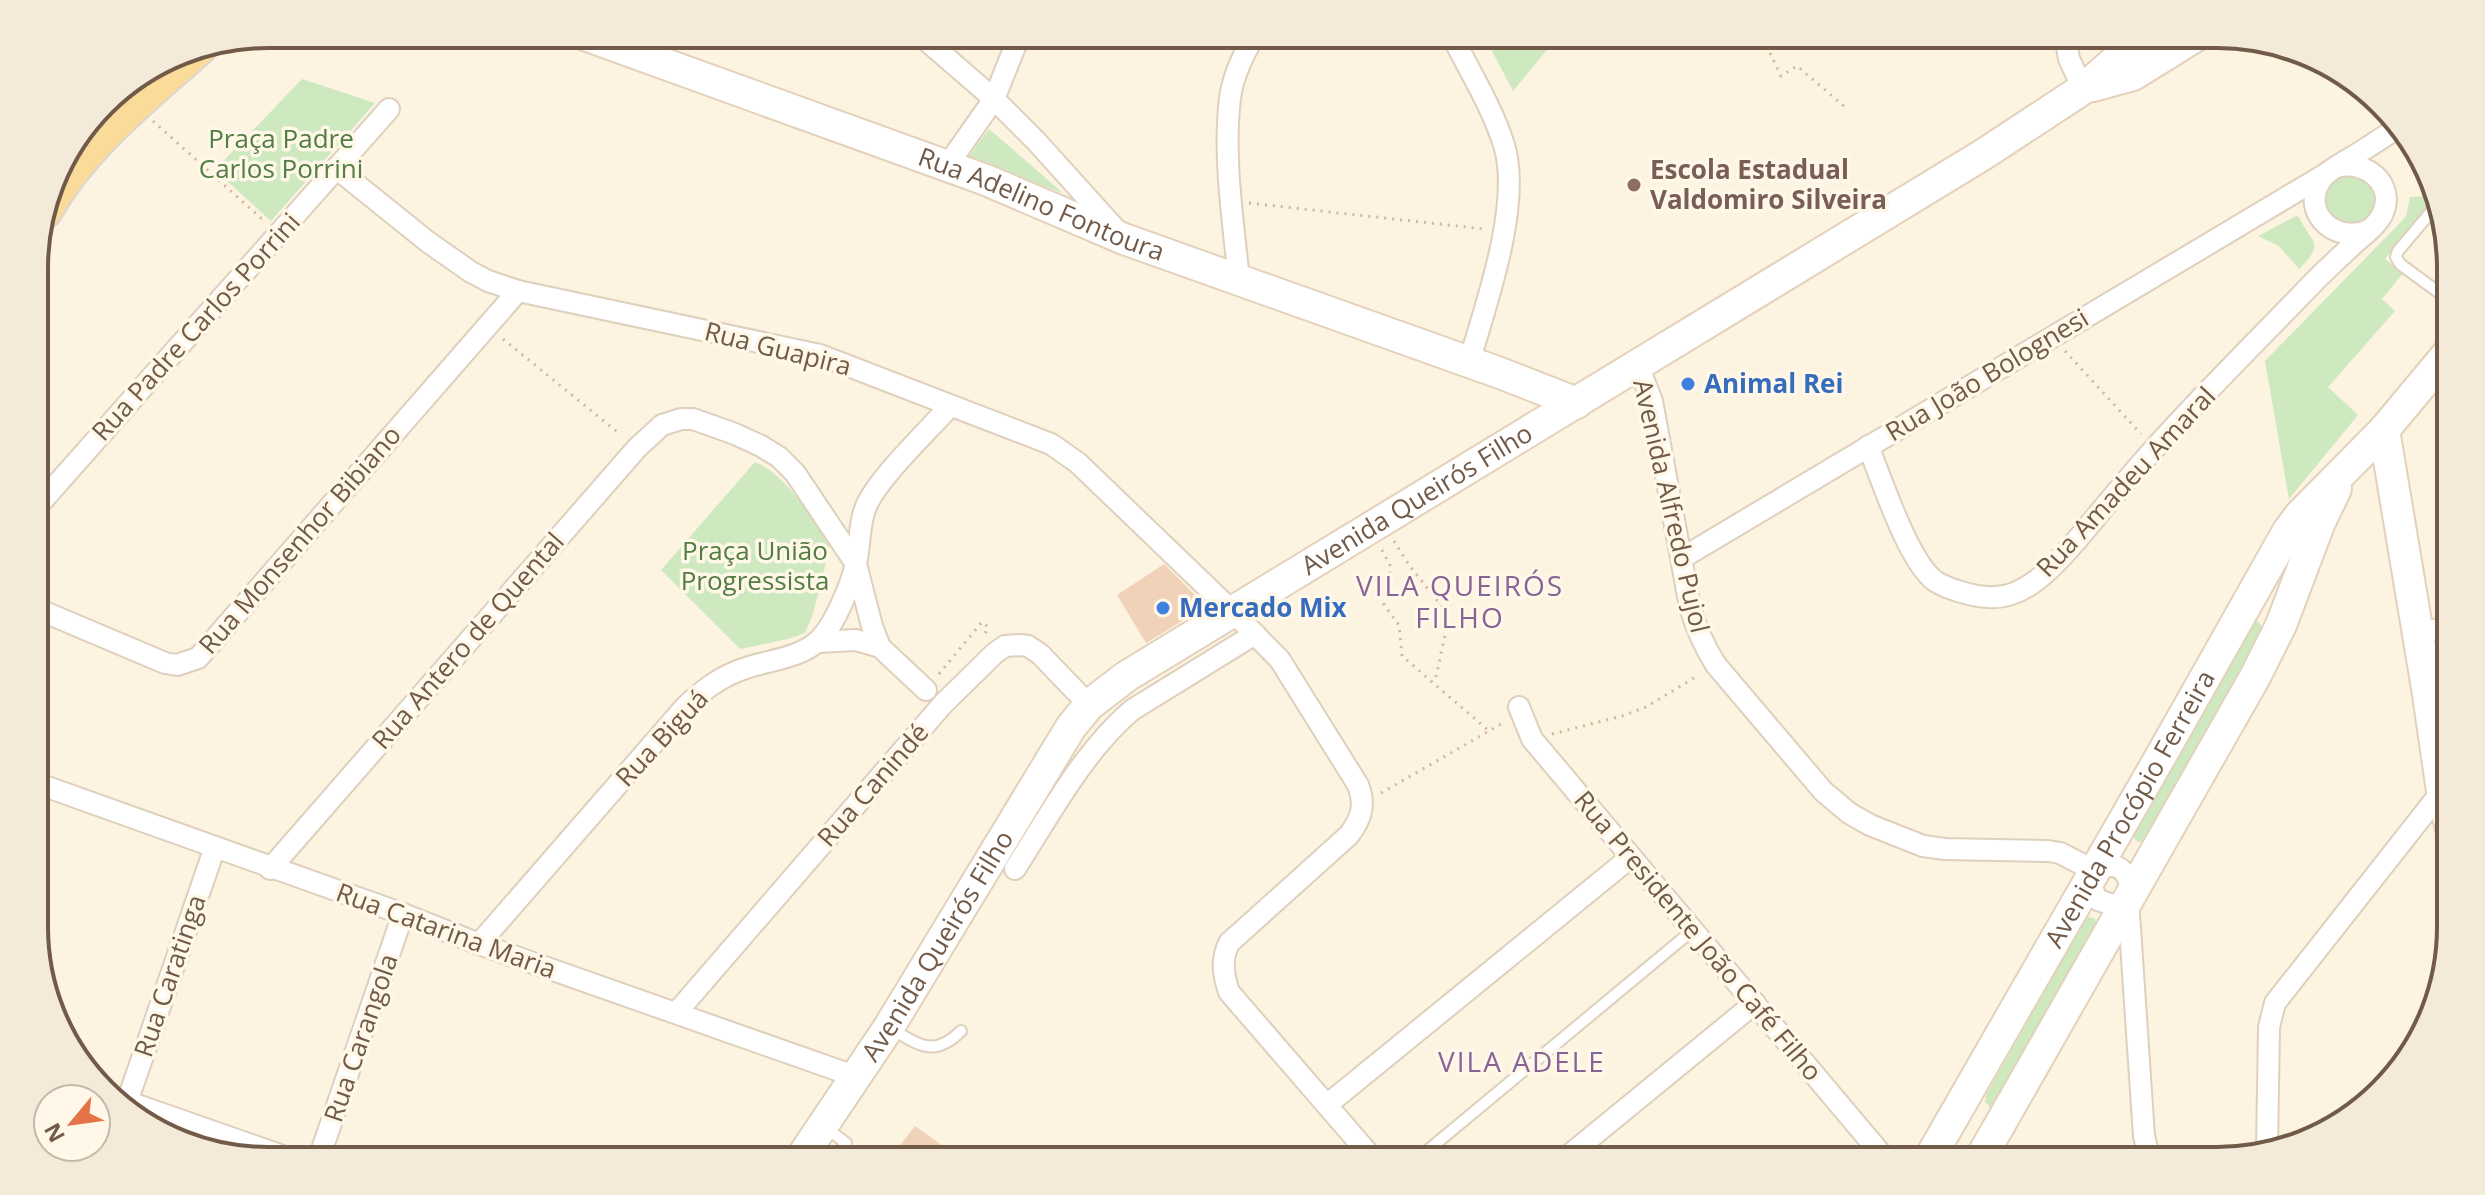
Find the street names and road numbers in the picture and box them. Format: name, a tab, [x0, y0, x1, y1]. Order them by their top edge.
street label: Rua Adelino Fontoura	[914, 138, 1170, 269]
street label: Rua Padre Carlos Porrini	[83, 204, 308, 448]
street label: Rua João Bolognesi	[1878, 299, 2095, 449]
street label: Rua Guapira	[701, 312, 855, 384]
street label: Avenida Alfredo Pujol	[1625, 375, 1719, 636]
street label: Rua Amadeu Amaral	[2028, 378, 2223, 584]
street label: Avenida Queirós Filho	[1294, 414, 1539, 583]
street label: Rua Monsenhor Bibiano	[190, 417, 409, 661]
street label: Rua Antero de Quental	[363, 524, 572, 757]
street label: Avenida Procópio Ferreira	[2036, 663, 2223, 954]
street label: Rua Biguá	[607, 681, 716, 794]
street label: Rua Canindé	[808, 715, 936, 854]
street label: Rua Presidente João Café Filho	[1567, 783, 1831, 1088]
street label: Avenida Queirós Filho	[852, 823, 1021, 1068]
street label: Rua Catarina Maria	[331, 874, 561, 987]
street label: Rua Caratinga	[124, 890, 214, 1062]
street label: Rua Carangola	[314, 949, 406, 1127]

